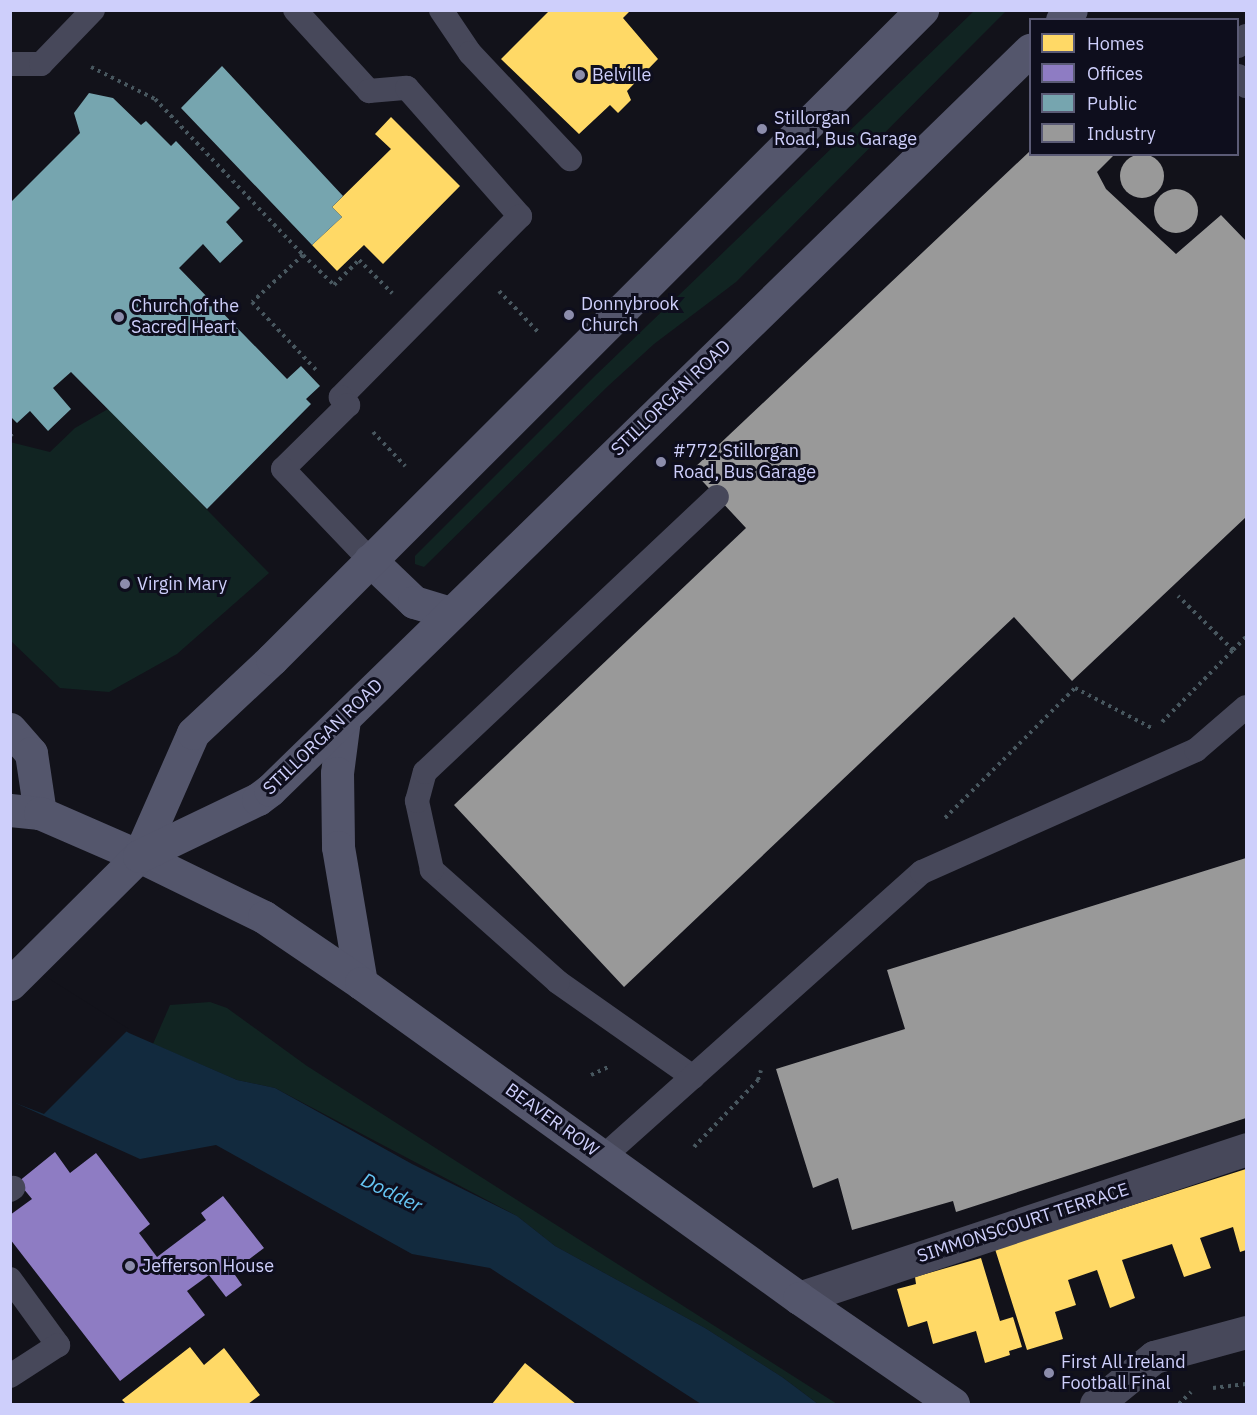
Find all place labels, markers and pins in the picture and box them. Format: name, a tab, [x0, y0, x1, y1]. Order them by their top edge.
place label: Belville	[592, 64, 651, 86]
marker: Belville	[573, 68, 587, 82]
place label: Stillorgan Road, Bus Garage	[774, 108, 917, 150]
marker: Stillorgan Road, Bus Garage	[755, 122, 769, 136]
place label: Donnybrook Church	[581, 294, 679, 336]
place label: Church of the Sacred Heart	[131, 296, 239, 338]
marker: Donnybrook Church	[562, 308, 576, 322]
marker: Church of the Sacred Heart	[112, 310, 126, 324]
place label: #772 Stillorgan Road, Bus Garage	[673, 441, 816, 484]
marker: #772 Stillorgan Road, Bus Garage	[654, 455, 668, 469]
place label: Virgin Mary	[137, 573, 227, 595]
marker: Virgin Mary	[118, 577, 132, 591]
place label: Jefferson House	[142, 1255, 274, 1277]
marker: Jefferson House	[123, 1259, 137, 1273]
place label: First All Ireland Football Final	[1061, 1352, 1186, 1394]
marker: First All Ireland Football Final	[1042, 1366, 1056, 1380]

